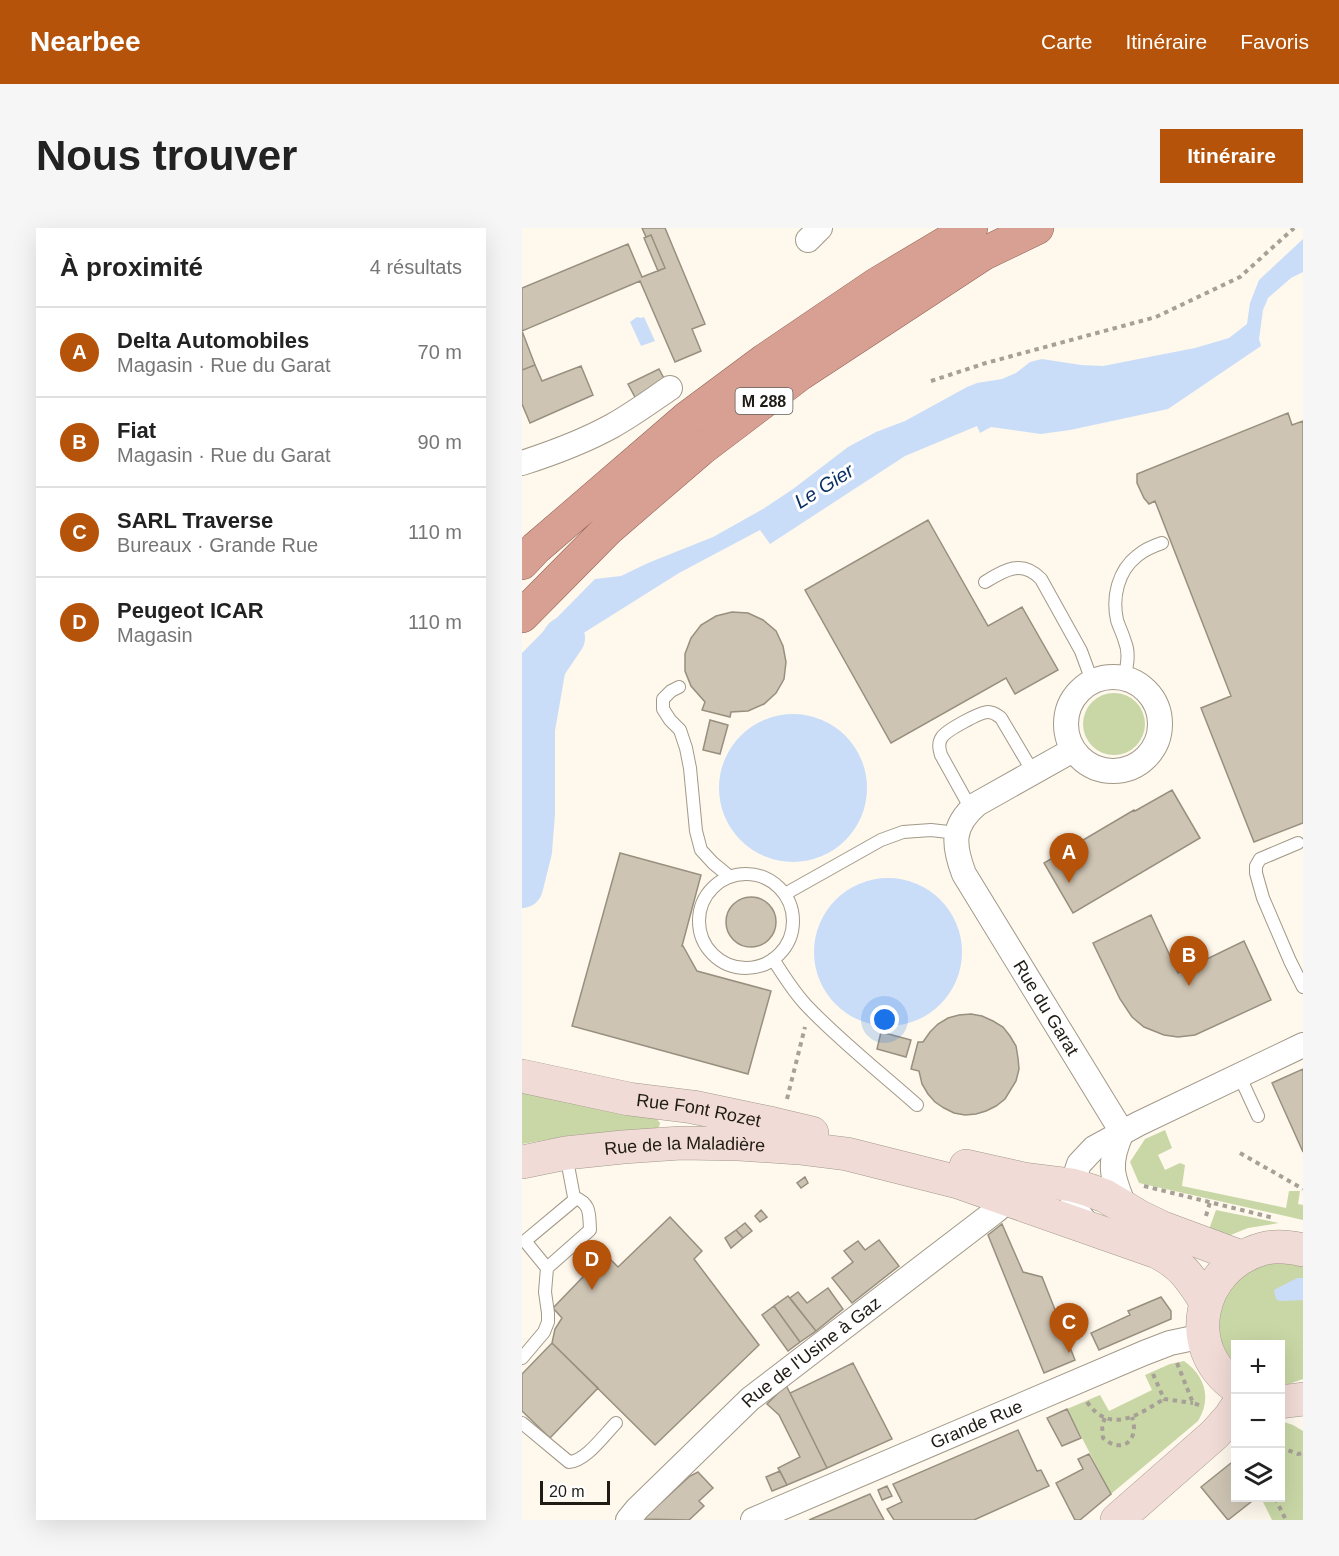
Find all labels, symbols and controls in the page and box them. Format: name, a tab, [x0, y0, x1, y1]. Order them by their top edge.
text: Nearbee	[30, 26, 141, 57]
text: Carte	[1041, 30, 1092, 53]
text: Itinéraire	[1125, 30, 1207, 53]
text: Favoris	[1240, 30, 1309, 53]
button: Itinéraire	[1160, 129, 1303, 183]
text: Nous trouver	[36, 132, 297, 179]
text: À proximité	[60, 252, 203, 282]
text: 4 résultats	[370, 256, 462, 278]
text: Delta Automobiles	[117, 328, 309, 353]
text: A	[72, 341, 87, 363]
text: 70 m	[418, 341, 462, 363]
text: Magasin · Rue du Garat	[117, 354, 330, 376]
road number: M 288	[736, 388, 792, 414]
text: Fiat	[117, 418, 156, 443]
text: B	[72, 431, 87, 453]
text: 90 m	[418, 431, 462, 453]
text: Magasin · Rue du Garat	[117, 444, 330, 466]
water label: Le Gier	[790, 459, 859, 513]
text: SARL Traverse	[117, 508, 273, 533]
text: C	[72, 521, 87, 543]
text: 110 m	[408, 521, 462, 543]
text: Bureaux · Grande Rue	[117, 534, 318, 556]
text: Peugeot ICAR	[117, 598, 264, 623]
text: D	[72, 611, 87, 633]
text: 110 m	[408, 611, 462, 633]
text: Magasin	[117, 624, 193, 646]
pin: A	[1050, 834, 1088, 883]
pin: B	[1170, 936, 1208, 986]
street label: Rue du Garat	[1009, 957, 1083, 1059]
your location	[870, 1005, 899, 1034]
street label: Rue Font Rozet	[635, 1090, 763, 1131]
street label: Rue de la Maladière	[603, 1133, 766, 1159]
pin: D	[572, 1240, 612, 1290]
street label: Rue de l'Usine à Gaz	[737, 1293, 885, 1412]
pin: C	[1050, 1304, 1088, 1353]
map controls	[1231, 1340, 1285, 1502]
button: +	[1231, 1340, 1285, 1394]
button: −	[1231, 1394, 1285, 1448]
street label: Grande Rue	[927, 1396, 1026, 1453]
button: layers	[1231, 1448, 1285, 1502]
scale bar	[540, 1478, 610, 1506]
text: 20 m	[549, 1483, 585, 1500]

